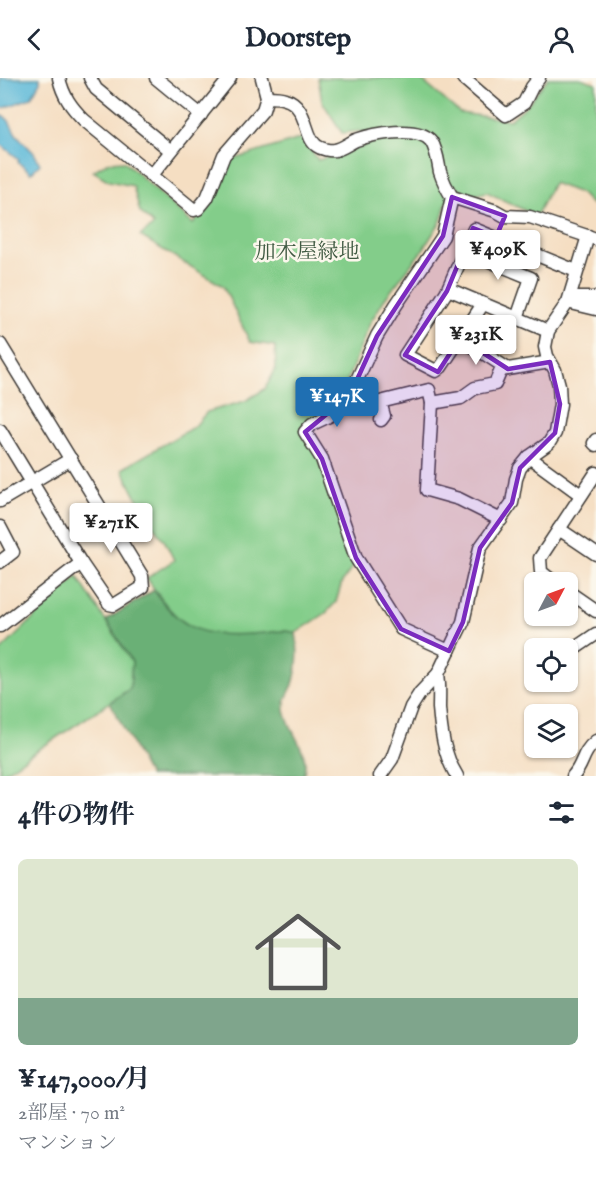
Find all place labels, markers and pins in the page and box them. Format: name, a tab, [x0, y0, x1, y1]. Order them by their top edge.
pin: ¥409K	[456, 230, 540, 281]
pin: ¥231K	[434, 315, 518, 366]
pin: ¥147K	[295, 377, 379, 428]
pin: ¥271K	[69, 503, 153, 554]

